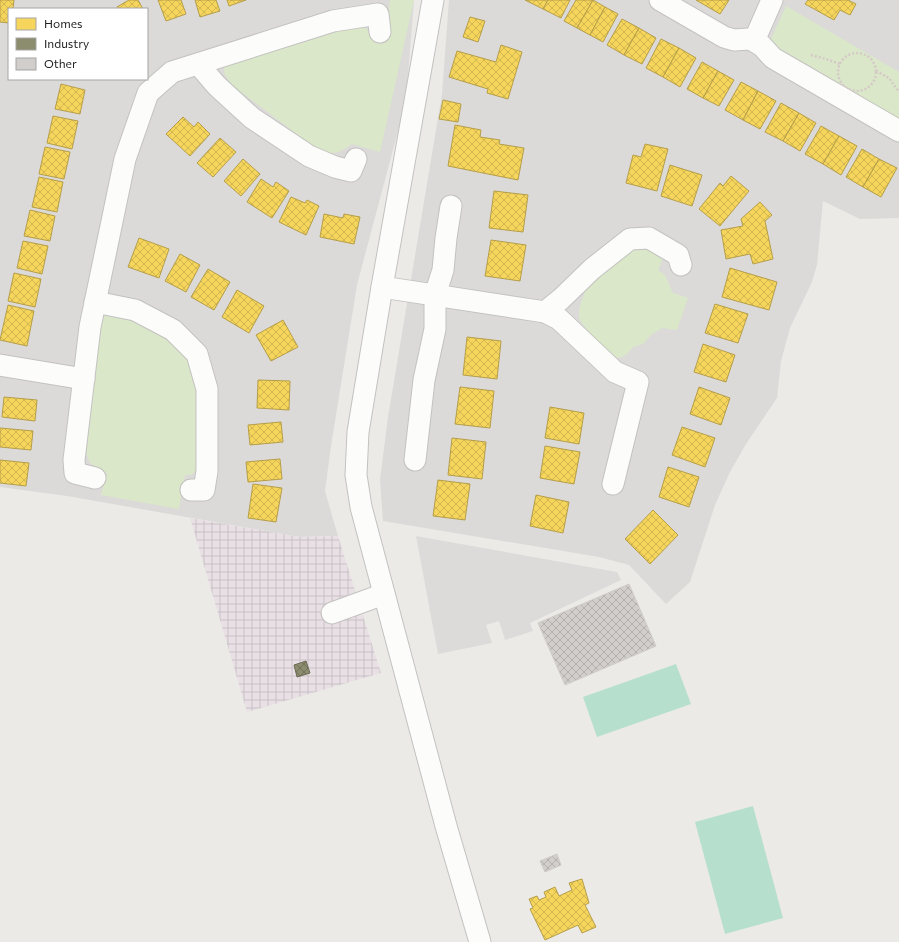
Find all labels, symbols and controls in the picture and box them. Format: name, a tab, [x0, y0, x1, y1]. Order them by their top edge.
legend	[8, 8, 148, 80]
text: Homes	[44, 16, 82, 30]
text: Industry	[44, 36, 89, 50]
text: Other	[44, 56, 77, 70]

